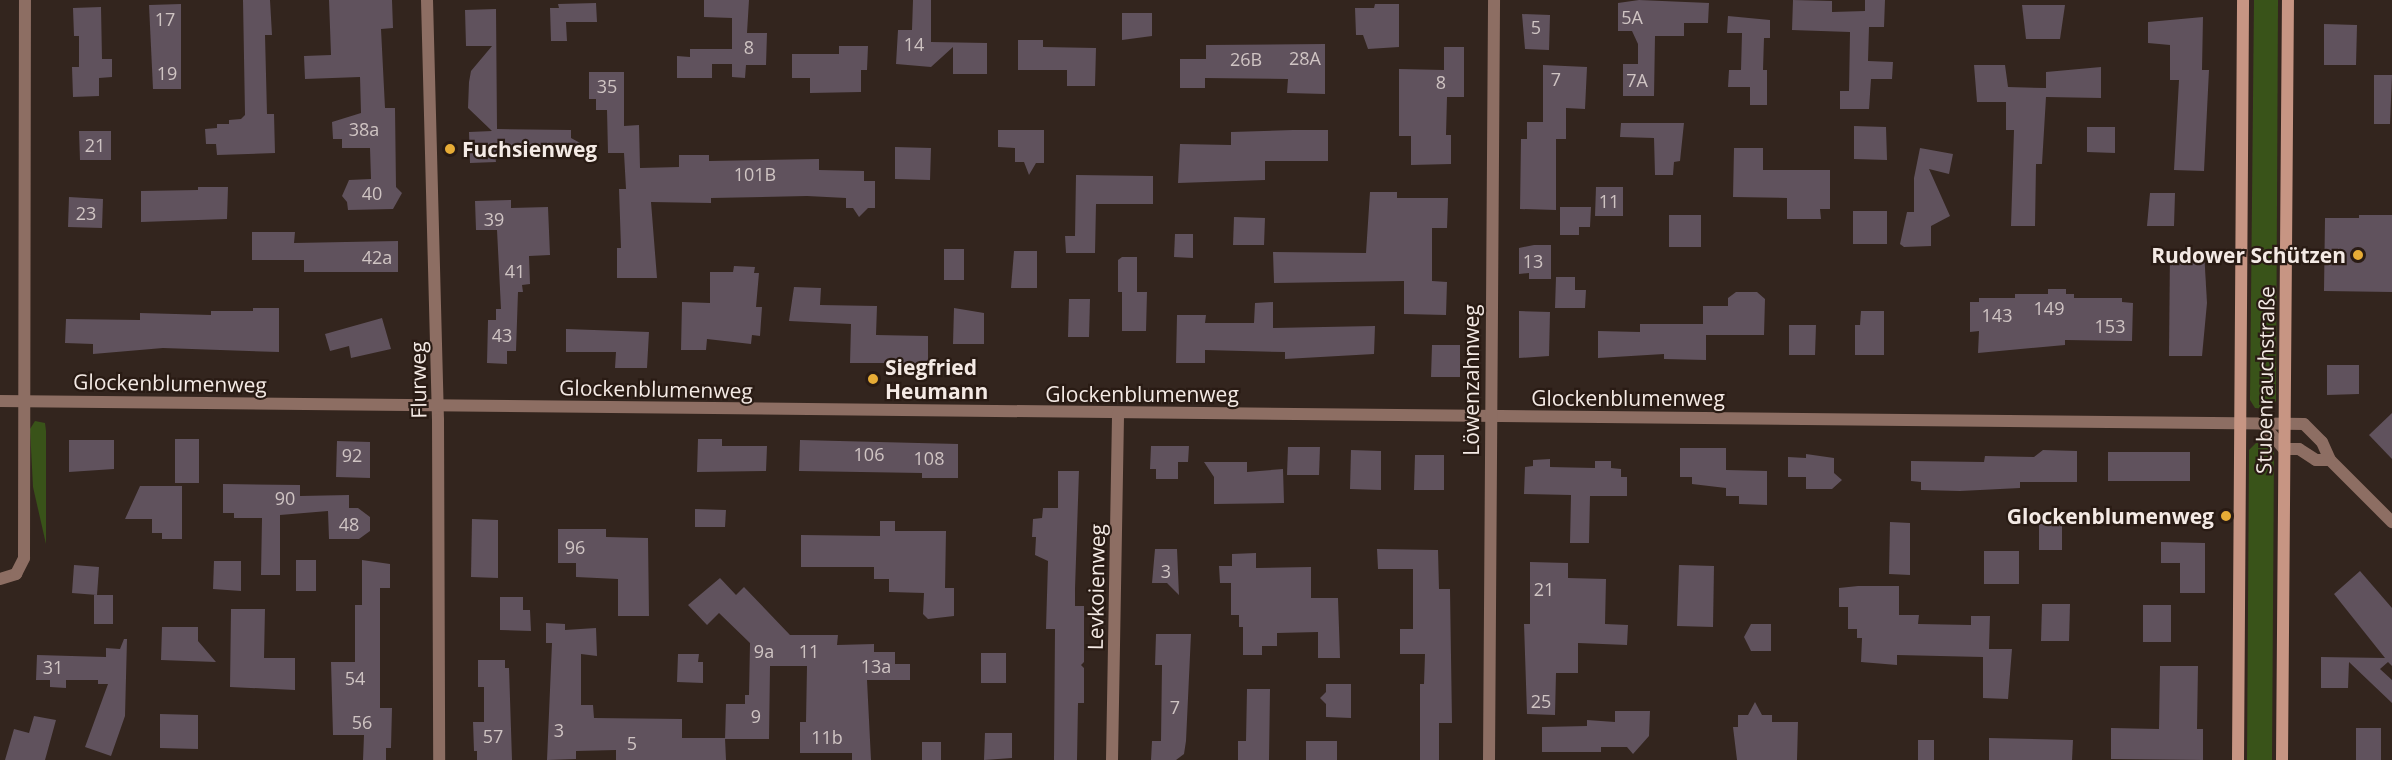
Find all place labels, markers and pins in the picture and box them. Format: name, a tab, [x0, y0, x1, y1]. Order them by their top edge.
place label: Fuchsienweg	[462, 136, 597, 162]
marker: Fuchsienweg	[443, 142, 457, 156]
place label: Rudower Schützen	[2151, 242, 2346, 268]
marker: Rudower Schützen	[2351, 248, 2365, 262]
place label: Siegfried Heumann	[885, 354, 988, 404]
marker: Siegfried Heumann	[866, 372, 880, 386]
place label: Glockenblumenweg	[2007, 503, 2214, 529]
marker: Glockenblumenweg	[2219, 509, 2233, 523]

